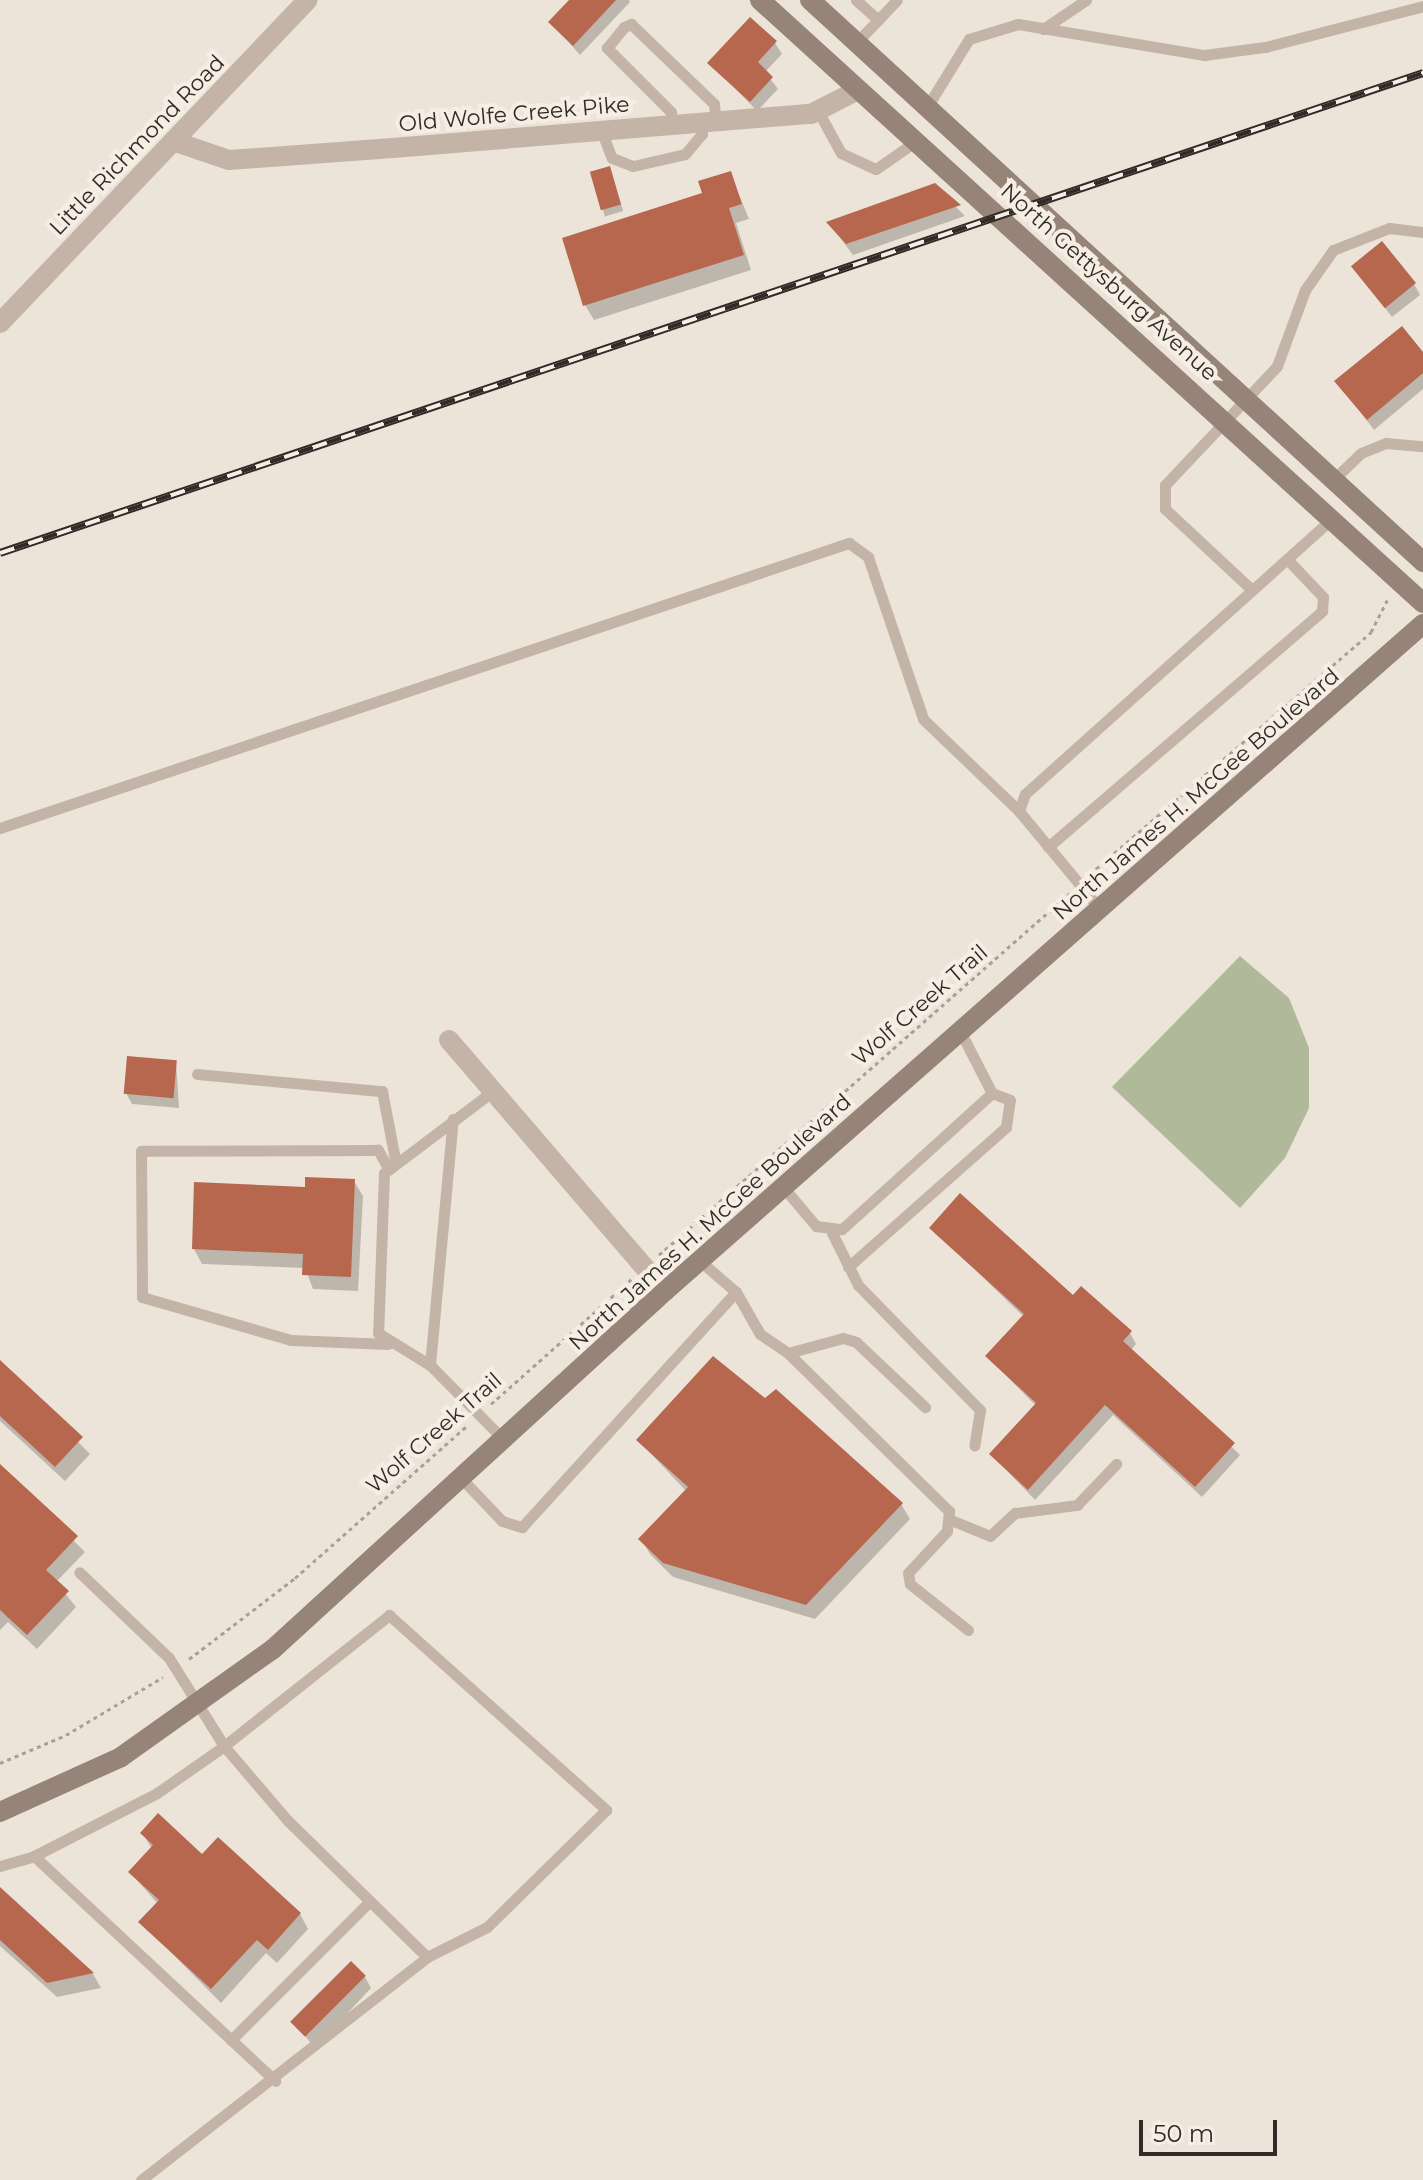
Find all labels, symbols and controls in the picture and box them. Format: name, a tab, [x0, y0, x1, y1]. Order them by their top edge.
street label: Little Richmond Road	[44, 49, 230, 241]
street label: Old Wolfe Creek Pike	[397, 91, 631, 137]
street label: North Gettysburg Avenue	[995, 178, 1223, 386]
street label: North James H. McGee Boulevard	[1047, 662, 1345, 926]
street label: Wolf Creek Trail	[847, 939, 993, 1071]
street label: North James H. McGee Boulevard	[563, 1088, 857, 1356]
street label: Wolf Creek Trail	[361, 1367, 507, 1499]
scale bar	[1143, 2104, 1281, 2154]
text: 50 m	[1153, 2119, 1214, 2148]

